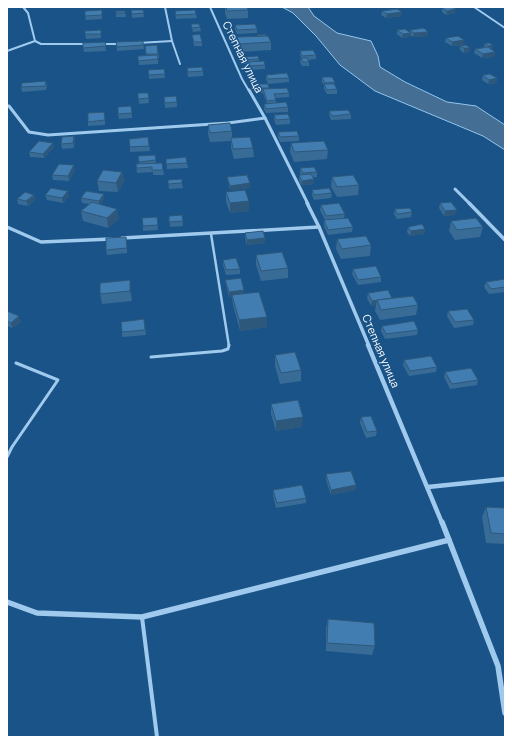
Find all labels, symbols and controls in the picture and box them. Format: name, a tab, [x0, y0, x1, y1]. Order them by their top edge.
street label: Степная улица	[220, 18, 267, 95]
street label: Степная улица	[359, 312, 404, 390]

